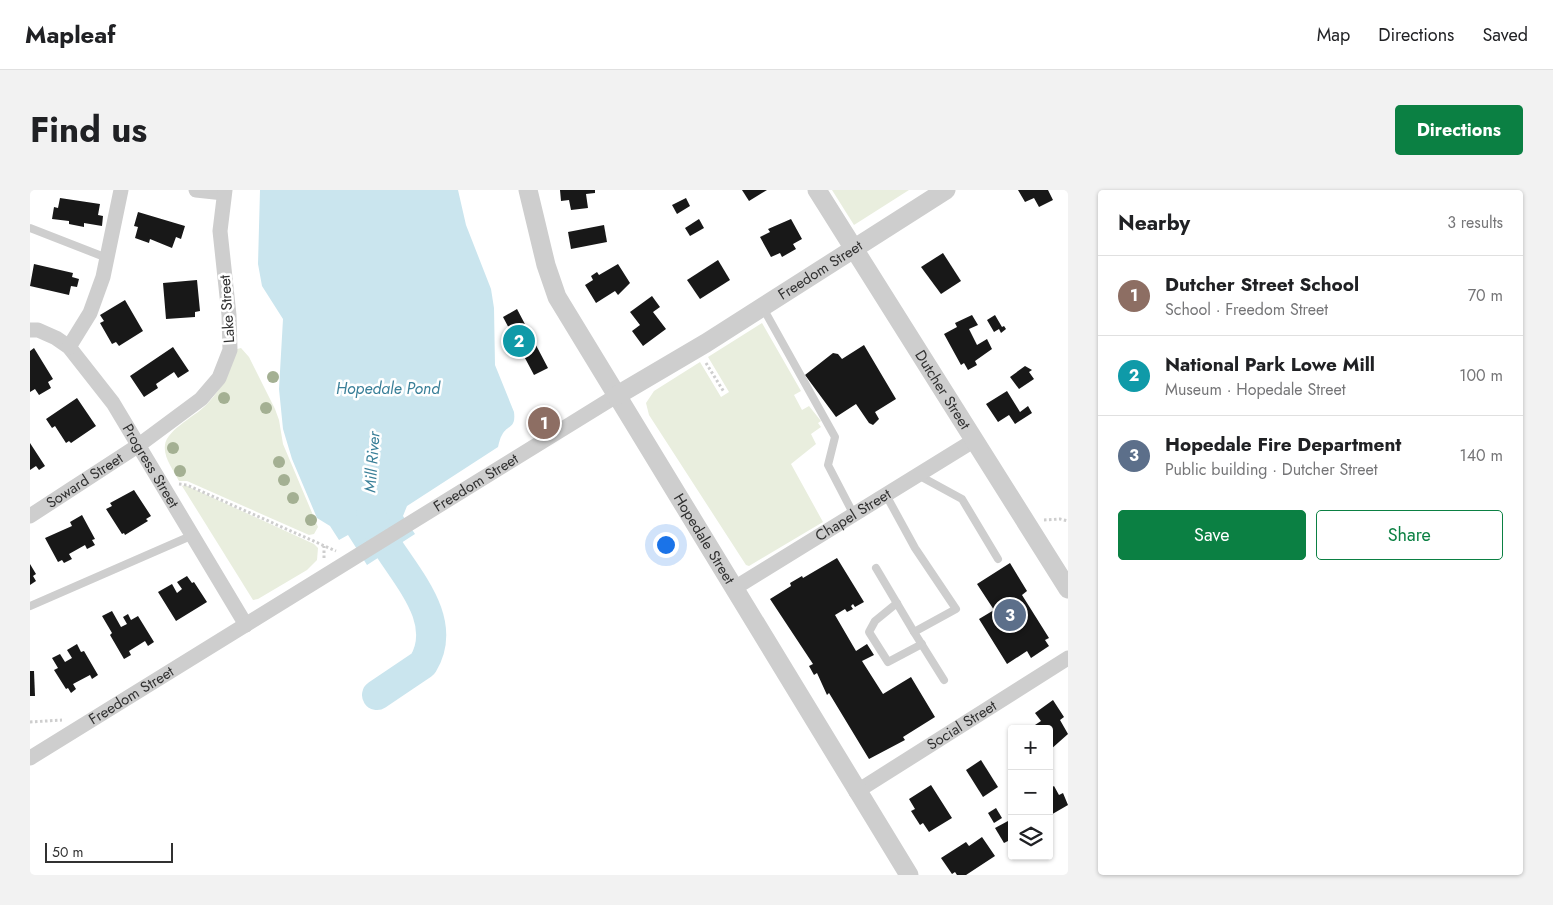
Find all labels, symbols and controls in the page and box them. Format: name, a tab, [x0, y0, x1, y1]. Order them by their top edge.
text: Mapleaf	[25, 17, 116, 52]
text: Map	[1317, 22, 1350, 48]
text: Directions	[1378, 22, 1454, 48]
text: Saved	[1482, 22, 1528, 48]
text: Find us	[30, 105, 147, 155]
button: Directions	[1395, 105, 1523, 155]
text: Nearby	[1118, 208, 1190, 238]
text: 3 results	[1447, 211, 1503, 234]
street label: Freedom Street	[774, 235, 867, 305]
text: Dutcher Street School	[1165, 271, 1359, 298]
street label: Lake Street	[214, 274, 240, 344]
text: 1	[1130, 284, 1138, 307]
text: 70 m	[1468, 284, 1503, 307]
text: School · Freedom Street	[1165, 298, 1328, 321]
pin: 2	[503, 322, 535, 360]
street label: Dutcher Street	[909, 346, 976, 434]
text: National Park Lowe Mill	[1165, 351, 1375, 378]
text: 2	[1129, 364, 1139, 387]
text: 100 m	[1459, 364, 1503, 387]
water label: Hopedale Pond	[336, 377, 441, 400]
text: Museum · Hopedale Street	[1165, 378, 1346, 401]
pin: 1	[528, 404, 560, 442]
street label: Progress Street	[117, 420, 185, 512]
water label: Mill River	[358, 429, 386, 493]
text: Hopedale Fire Department	[1165, 431, 1401, 458]
text: 3	[1129, 444, 1139, 467]
text: 140 m	[1460, 444, 1503, 467]
street label: Soward Street	[42, 447, 128, 514]
street label: Freedom Street	[429, 448, 523, 517]
text: Public building · Dutcher Street	[1165, 458, 1378, 481]
street label: Chapel Street	[811, 483, 896, 547]
street label: Hopedale Street	[668, 489, 740, 589]
button: Save	[1118, 510, 1306, 560]
button: Share	[1316, 510, 1503, 560]
your location	[653, 532, 679, 558]
pin: 3	[994, 596, 1026, 634]
street label: Freedom Street	[84, 661, 178, 730]
street label: Social Street	[923, 695, 1001, 755]
map controls	[1008, 725, 1053, 860]
button: +	[1008, 725, 1053, 770]
button: −	[1008, 770, 1053, 815]
button: layers	[1008, 815, 1053, 860]
scale bar	[45, 840, 172, 863]
text: 50 m	[52, 842, 83, 862]

